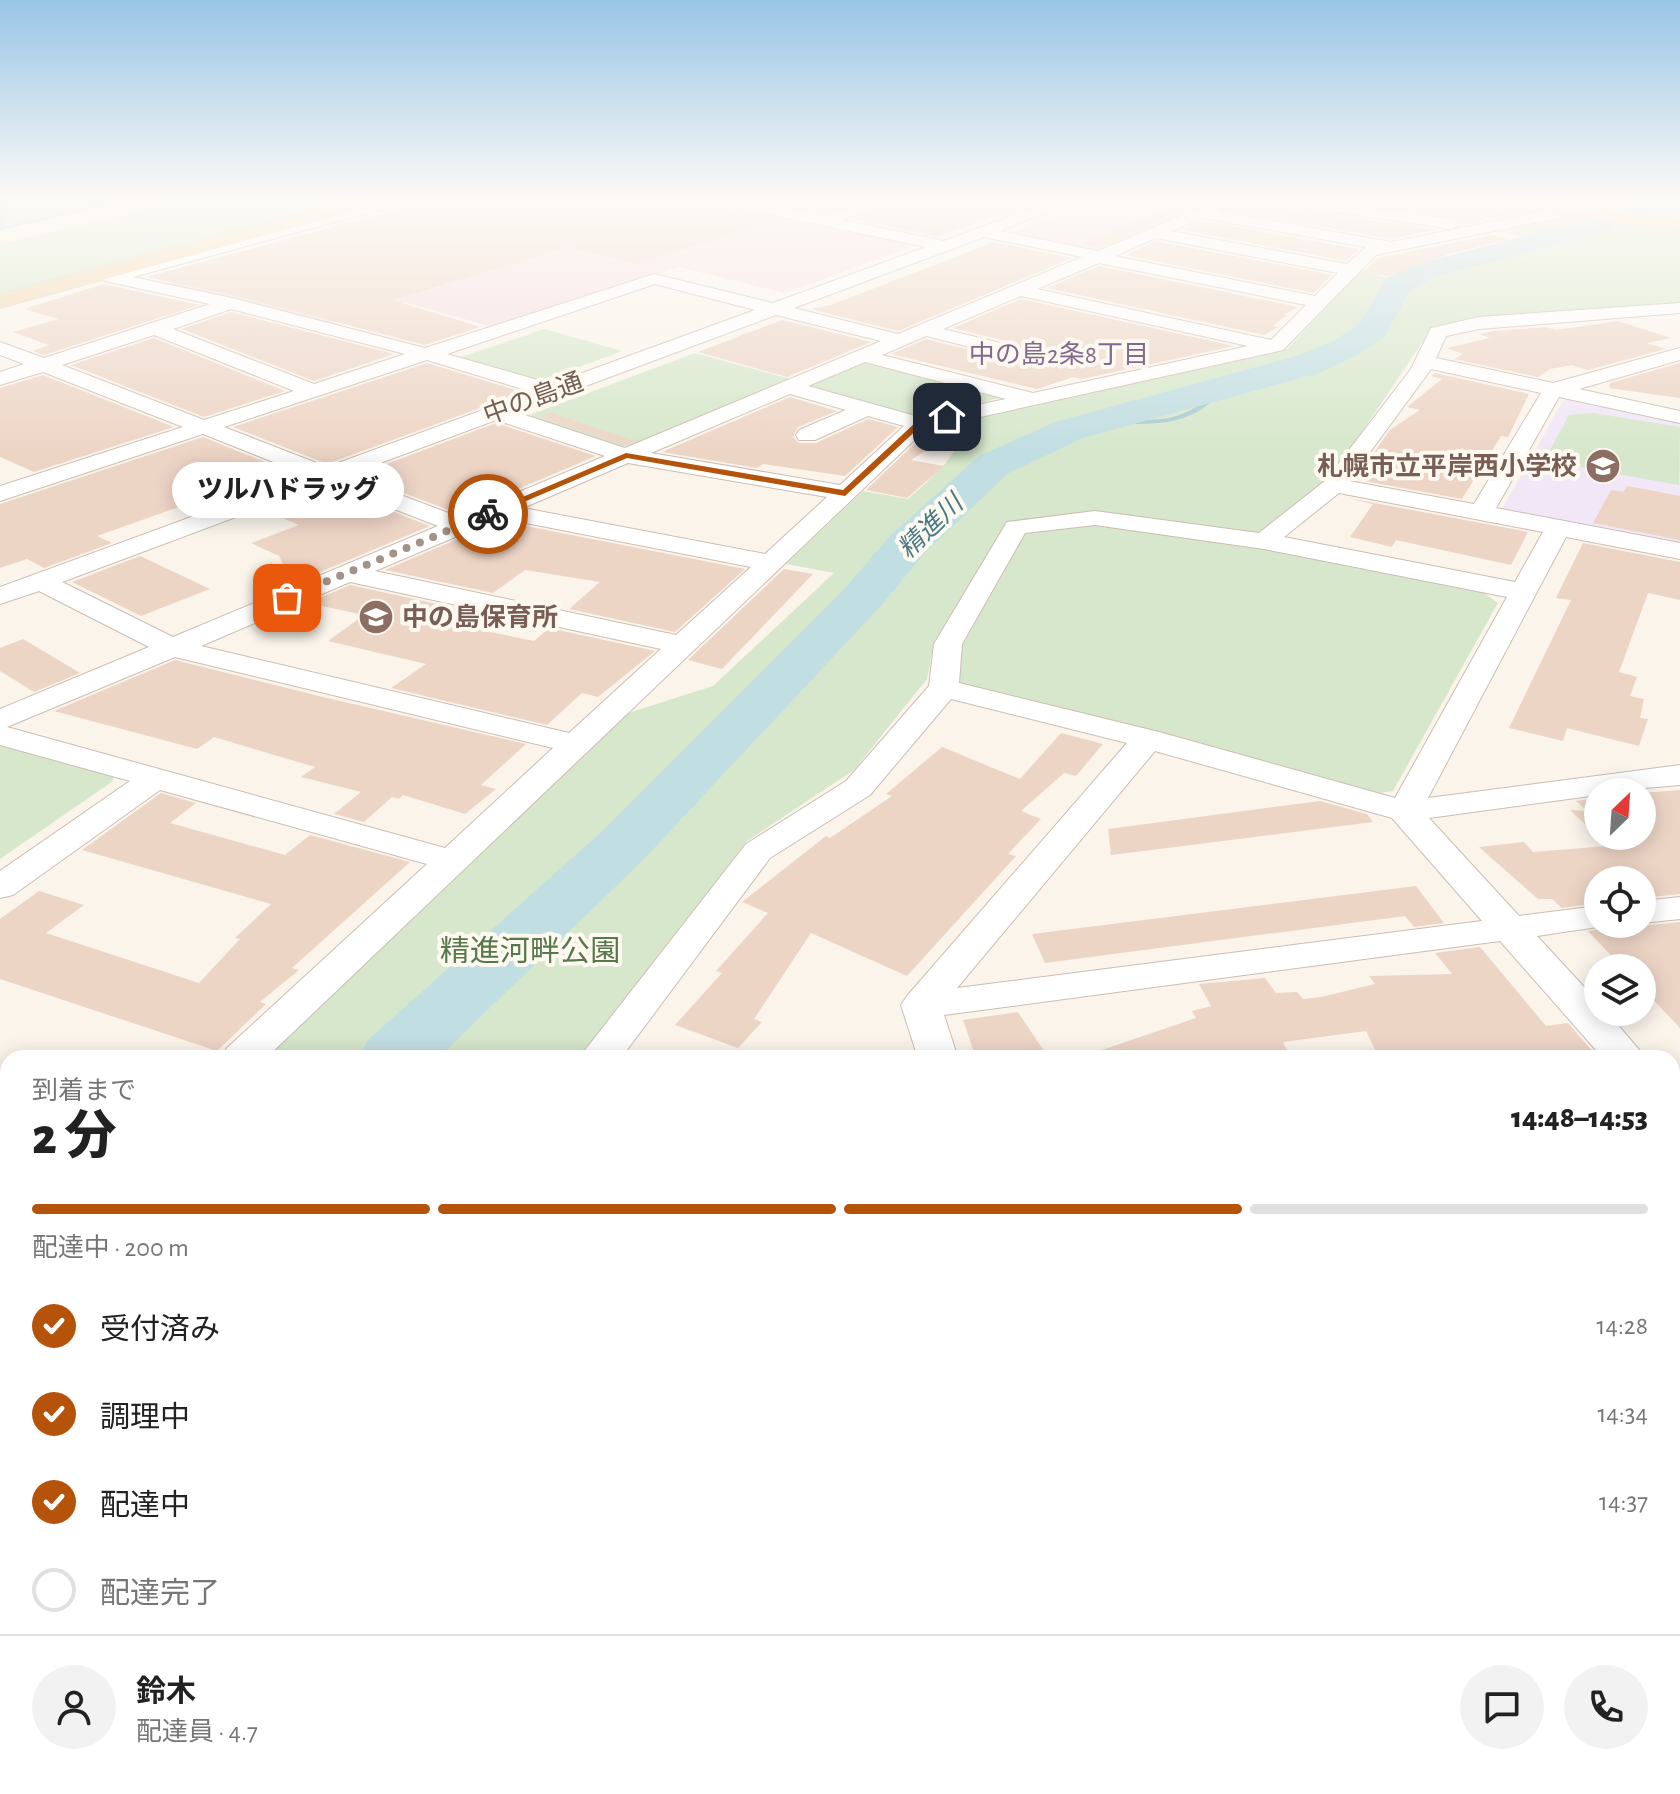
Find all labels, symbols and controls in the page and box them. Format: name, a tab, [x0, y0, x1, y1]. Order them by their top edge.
district label: 中の島2条8丁目	[969, 340, 1149, 368]
street label: 中の島通	[479, 367, 587, 429]
pin	[913, 383, 981, 451]
icon: home	[925, 395, 969, 439]
school or university icon: 札幌市立平岸西小学校	[1584, 447, 1622, 485]
place label: 札幌市立平岸西小学校	[1317, 452, 1577, 480]
callout: ツルハドラッグ	[171, 462, 403, 518]
courier	[448, 474, 528, 554]
text: ツルハドラッグ	[197, 477, 379, 503]
water label: 精進川	[893, 487, 970, 563]
icon: bike	[466, 492, 510, 536]
pin	[253, 564, 321, 632]
icon: bag	[265, 576, 309, 620]
school or university icon: 中の島保育所	[357, 598, 395, 636]
place label: 中の島保育所	[402, 603, 558, 631]
north arrow	[1584, 778, 1656, 850]
map controls	[1584, 778, 1656, 1026]
button: locate	[1584, 866, 1656, 938]
park label: 精進河畔公園	[440, 935, 620, 967]
button: layers	[1584, 954, 1656, 1026]
text: 到着まで	[32, 1078, 136, 1104]
text: 14:48–14:53	[1511, 1103, 1648, 1133]
text: 2 分	[32, 1111, 116, 1163]
text: 配達中 · 200 m	[32, 1235, 189, 1261]
icon: check	[32, 1304, 76, 1348]
text: 14:28	[1596, 1313, 1648, 1339]
text: 受付済み	[100, 1315, 220, 1345]
icon: check	[32, 1392, 76, 1436]
text: 14:34	[1597, 1401, 1648, 1427]
text: 調理中	[100, 1403, 190, 1433]
icon: check	[32, 1480, 76, 1524]
text: 14:37	[1599, 1489, 1648, 1515]
text: 配達中	[100, 1491, 190, 1521]
text: 配達完了	[100, 1579, 220, 1609]
button: person	[32, 1665, 116, 1749]
button: chat	[1460, 1665, 1544, 1749]
button: phone	[1564, 1665, 1648, 1749]
text: 鈴木	[136, 1677, 196, 1707]
text: 配達員 · 4.7	[136, 1719, 258, 1745]

